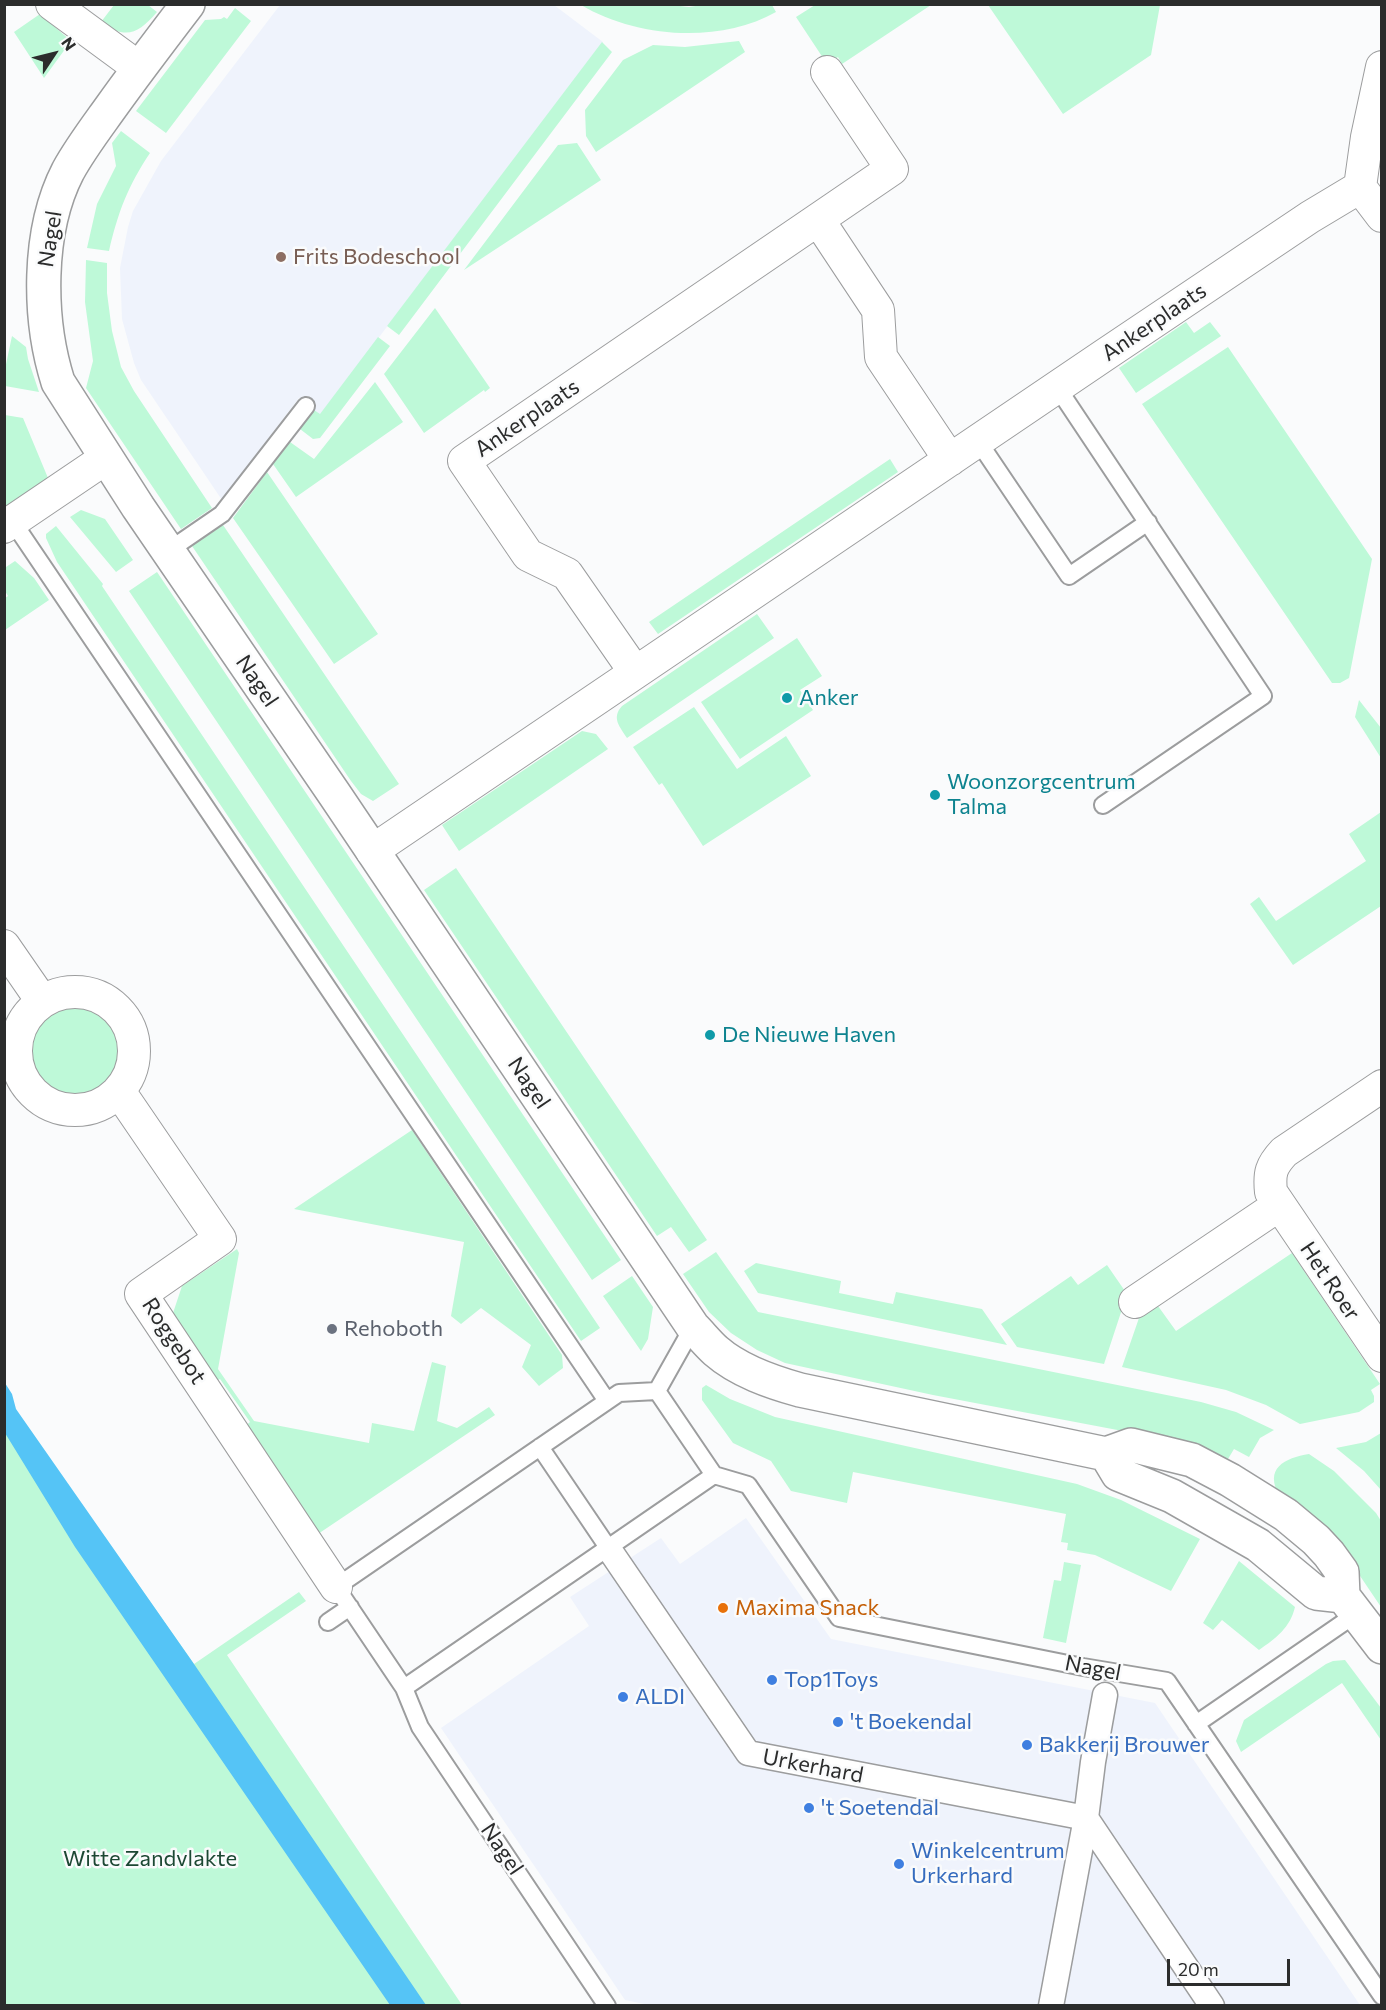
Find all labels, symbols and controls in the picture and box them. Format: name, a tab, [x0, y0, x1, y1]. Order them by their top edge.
north arrow	[24, 24, 84, 84]
text: N	[58, 33, 80, 54]
street label: Nagel	[33, 209, 67, 269]
place label: Frits Bodeschool	[293, 244, 460, 270]
marker: Frits Bodeschool	[274, 250, 288, 264]
street label: Ankerplaats	[1097, 277, 1211, 367]
street label: Ankerplaats	[470, 373, 584, 463]
street label: Nagel	[230, 650, 284, 712]
place label: Anker	[799, 685, 859, 711]
marker: Anker	[780, 691, 794, 705]
place label: Woonzorgcentrum Talma	[947, 769, 1136, 820]
marker: Woonzorgcentrum Talma	[928, 788, 942, 802]
place label: De Nieuwe Haven	[722, 1022, 896, 1048]
marker: De Nieuwe Haven	[703, 1028, 717, 1042]
street label: Nagel	[502, 1052, 556, 1114]
street label: Het Roer	[1294, 1237, 1366, 1325]
street label: Roggebot	[136, 1293, 212, 1389]
place label: Rehoboth	[344, 1316, 443, 1342]
marker: Rehoboth	[325, 1322, 339, 1336]
place label: Maxima Snack	[735, 1595, 879, 1621]
marker: Maxima Snack	[716, 1601, 730, 1615]
street label: Nagel	[1063, 1650, 1123, 1686]
place label: Top1Toys	[784, 1667, 878, 1693]
marker: Top1Toys	[765, 1673, 779, 1687]
place label: ALDI	[635, 1684, 685, 1710]
marker: ALDI	[616, 1690, 630, 1704]
place label: 't Boekendal	[850, 1709, 972, 1735]
marker: 't Boekendal	[831, 1715, 845, 1729]
place label: Bakkerij Brouwer	[1039, 1732, 1210, 1758]
marker: Bakkerij Brouwer	[1020, 1738, 1034, 1752]
street label: Urkerhard	[760, 1743, 866, 1789]
place label: 't Soetendal	[821, 1795, 939, 1821]
marker: 't Soetendal	[802, 1801, 816, 1815]
street label: Nagel	[475, 1818, 529, 1880]
place label: Winkelcentrum Urkerhard	[911, 1838, 1065, 1890]
park label: Witte Zandvlakte	[63, 1846, 237, 1872]
marker: Winkelcentrum Urkerhard	[892, 1857, 906, 1871]
scale bar	[1170, 1947, 1293, 1985]
text: 20 m	[1178, 1958, 1219, 1980]

